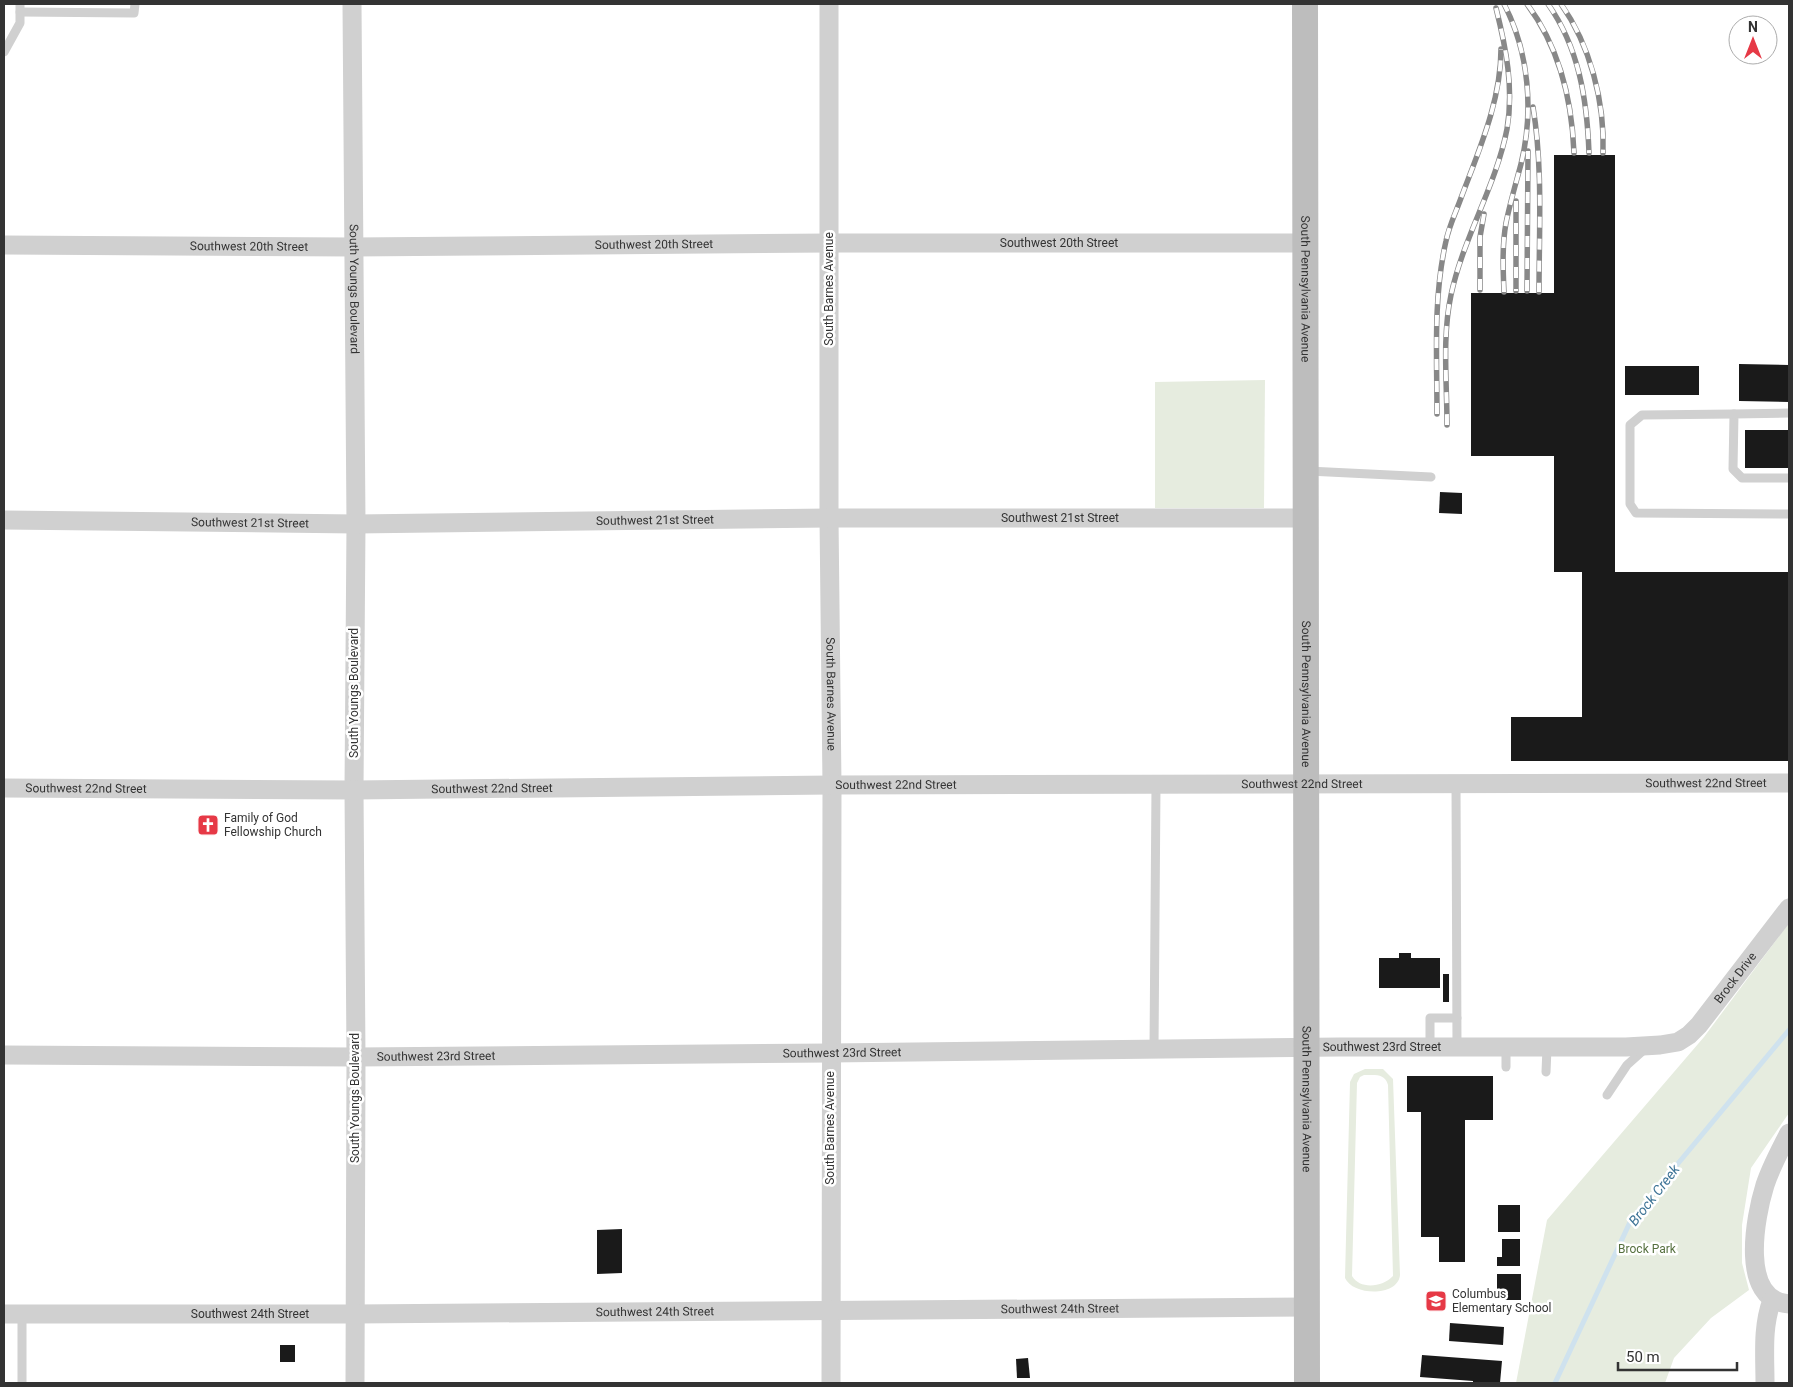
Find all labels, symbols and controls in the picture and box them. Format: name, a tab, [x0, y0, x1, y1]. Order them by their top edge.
north arrow	[1728, 15, 1778, 65]
text: N	[1748, 19, 1758, 35]
street label: South Pennsylvania Avenue	[1298, 216, 1313, 362]
street label: South Youngs Boulevard	[347, 224, 362, 354]
street label: South Barnes Avenue	[822, 232, 836, 346]
street label: Southwest 20th Street	[1000, 236, 1118, 250]
street label: Southwest 20th Street	[595, 237, 713, 252]
street label: Southwest 20th Street	[190, 239, 308, 254]
street label: Southwest 21st Street	[1001, 511, 1119, 525]
street label: Southwest 21st Street	[596, 512, 714, 528]
street label: Southwest 21st Street	[191, 515, 309, 530]
street label: South Pennsylvania Avenue	[1299, 621, 1313, 767]
street label: South Youngs Boulevard	[347, 628, 361, 758]
street label: South Barnes Avenue	[823, 637, 839, 751]
street label: Southwest 22nd Street	[1645, 776, 1767, 790]
street label: Southwest 22nd Street	[1241, 777, 1363, 791]
street label: Southwest 22nd Street	[835, 778, 957, 792]
street label: Southwest 22nd Street	[25, 781, 147, 796]
street label: Southwest 22nd Street	[431, 781, 553, 796]
place label: Family of God Fellowship Church	[224, 811, 322, 839]
church icon: Family of God Fellowship Church	[196, 813, 220, 837]
street label: Brock Drive	[1711, 950, 1759, 1006]
street label: South Pennsylvania Avenue	[1299, 1026, 1314, 1172]
street label: South Youngs Boulevard	[348, 1033, 362, 1163]
street label: Southwest 23rd Street	[1323, 1040, 1441, 1054]
street label: Southwest 23rd Street	[783, 1045, 901, 1060]
street label: Southwest 23rd Street	[377, 1049, 495, 1064]
street label: South Barnes Avenue	[823, 1071, 837, 1185]
water label: Brock Creek	[1625, 1161, 1683, 1229]
park label: Brock Park	[1618, 1242, 1677, 1256]
place label: Columbus Elementary School	[1452, 1287, 1552, 1315]
school or university icon: Columbus Elementary School	[1424, 1289, 1448, 1313]
street label: Southwest 24th Street	[1001, 1301, 1119, 1316]
street label: Southwest 24th Street	[596, 1304, 714, 1319]
street label: Southwest 24th Street	[191, 1307, 309, 1321]
scale bar	[1618, 1340, 1737, 1372]
text: 50 m	[1626, 1348, 1660, 1366]

